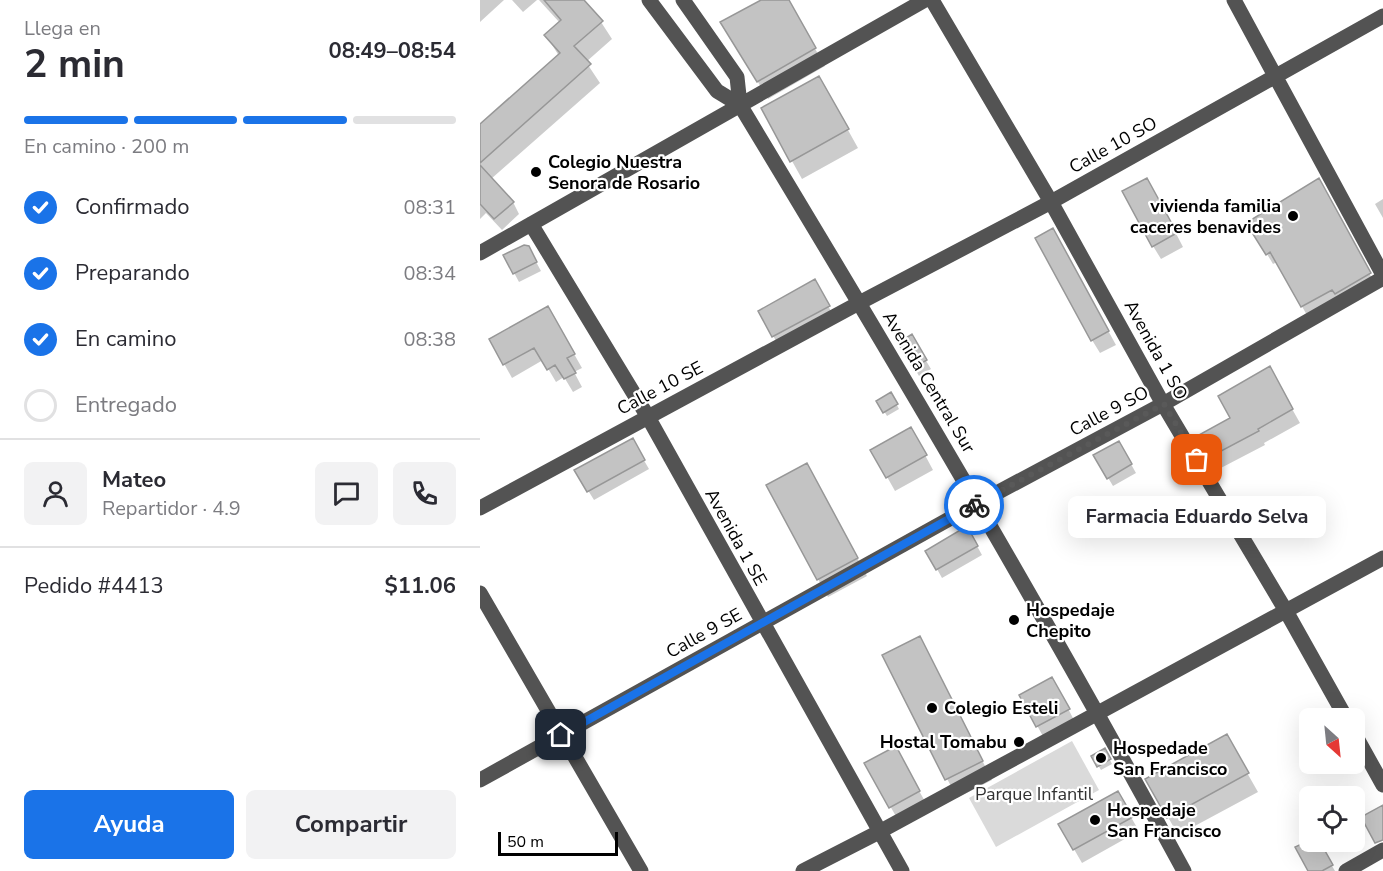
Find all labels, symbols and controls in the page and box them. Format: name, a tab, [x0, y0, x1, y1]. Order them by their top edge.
text: Llega en	[24, 15, 101, 42]
text: 08:49–08:54	[328, 36, 456, 66]
text: 2 min	[24, 38, 125, 91]
street label: Calle 10 SO	[1065, 111, 1161, 179]
text: En camino · 200 m	[24, 133, 189, 160]
place label: Colegio Nuestra Senora de Rosario	[548, 150, 700, 195]
marker: Colegio Nuestra Senora de Rosario	[529, 165, 543, 179]
icon: check	[24, 191, 57, 224]
text: Confirmado	[75, 192, 190, 222]
text: 08:31	[403, 194, 456, 221]
place label: vivienda familia caceres benavides	[1130, 194, 1281, 239]
marker: vivienda familia caceres benavides	[1286, 209, 1300, 223]
icon: check	[24, 257, 57, 290]
text: Preparando	[75, 258, 190, 288]
text: 08:34	[403, 260, 456, 287]
street label: Avenida 1 SO	[1119, 296, 1193, 404]
street label: Avenida Central Sur	[877, 307, 981, 458]
icon: check	[24, 323, 57, 356]
text: En camino	[75, 324, 176, 354]
text: 08:38	[403, 326, 456, 353]
street label: Calle 10 SE	[613, 355, 707, 421]
street label: Calle 9 SO	[1065, 380, 1153, 442]
text: Entregado	[75, 390, 177, 420]
pin	[1171, 434, 1222, 485]
icon: bag	[1180, 443, 1213, 476]
button: person	[24, 462, 87, 525]
button: chat	[315, 462, 378, 525]
button: phone	[393, 462, 456, 525]
text: Mateo	[102, 465, 166, 495]
courier	[944, 475, 1004, 535]
street label: Avenida 1 SE	[699, 484, 773, 590]
icon: bike	[958, 489, 991, 522]
text: Repartidor · 4.9	[102, 495, 241, 522]
callout: Farmacia Eduardo Selva	[1068, 496, 1326, 538]
text: Farmacia Eduardo Selva	[1086, 503, 1308, 530]
text: Pedido #4413	[24, 571, 164, 601]
text: $11.06	[385, 571, 456, 601]
place label: Hospedaje Chepito	[1026, 598, 1115, 643]
street label: Calle 9 SE	[662, 602, 746, 664]
marker: Hospedaje Chepito	[1007, 613, 1021, 627]
place label: Colegio Esteli	[944, 696, 1058, 720]
marker: Colegio Esteli	[925, 701, 939, 715]
north arrow	[1299, 708, 1365, 774]
map controls	[1299, 708, 1365, 852]
pin	[535, 709, 586, 760]
icon: home	[544, 718, 577, 751]
place label: Hostal Tomabu	[880, 730, 1007, 754]
marker: Hostal Tomabu	[1012, 735, 1026, 749]
place label: Hospedade San Francisco	[1113, 736, 1227, 781]
marker: Hospedade San Francisco	[1094, 751, 1108, 765]
park label: Parque Infantil	[975, 782, 1094, 806]
button: locate	[1299, 786, 1365, 852]
button: Ayuda	[24, 790, 234, 859]
button: Compartir	[246, 790, 456, 859]
place label: Hospedaje San Francisco	[1107, 798, 1221, 843]
marker: Hospedaje San Francisco	[1088, 813, 1102, 827]
scale bar	[498, 829, 618, 856]
text: 50 m	[507, 831, 544, 853]

